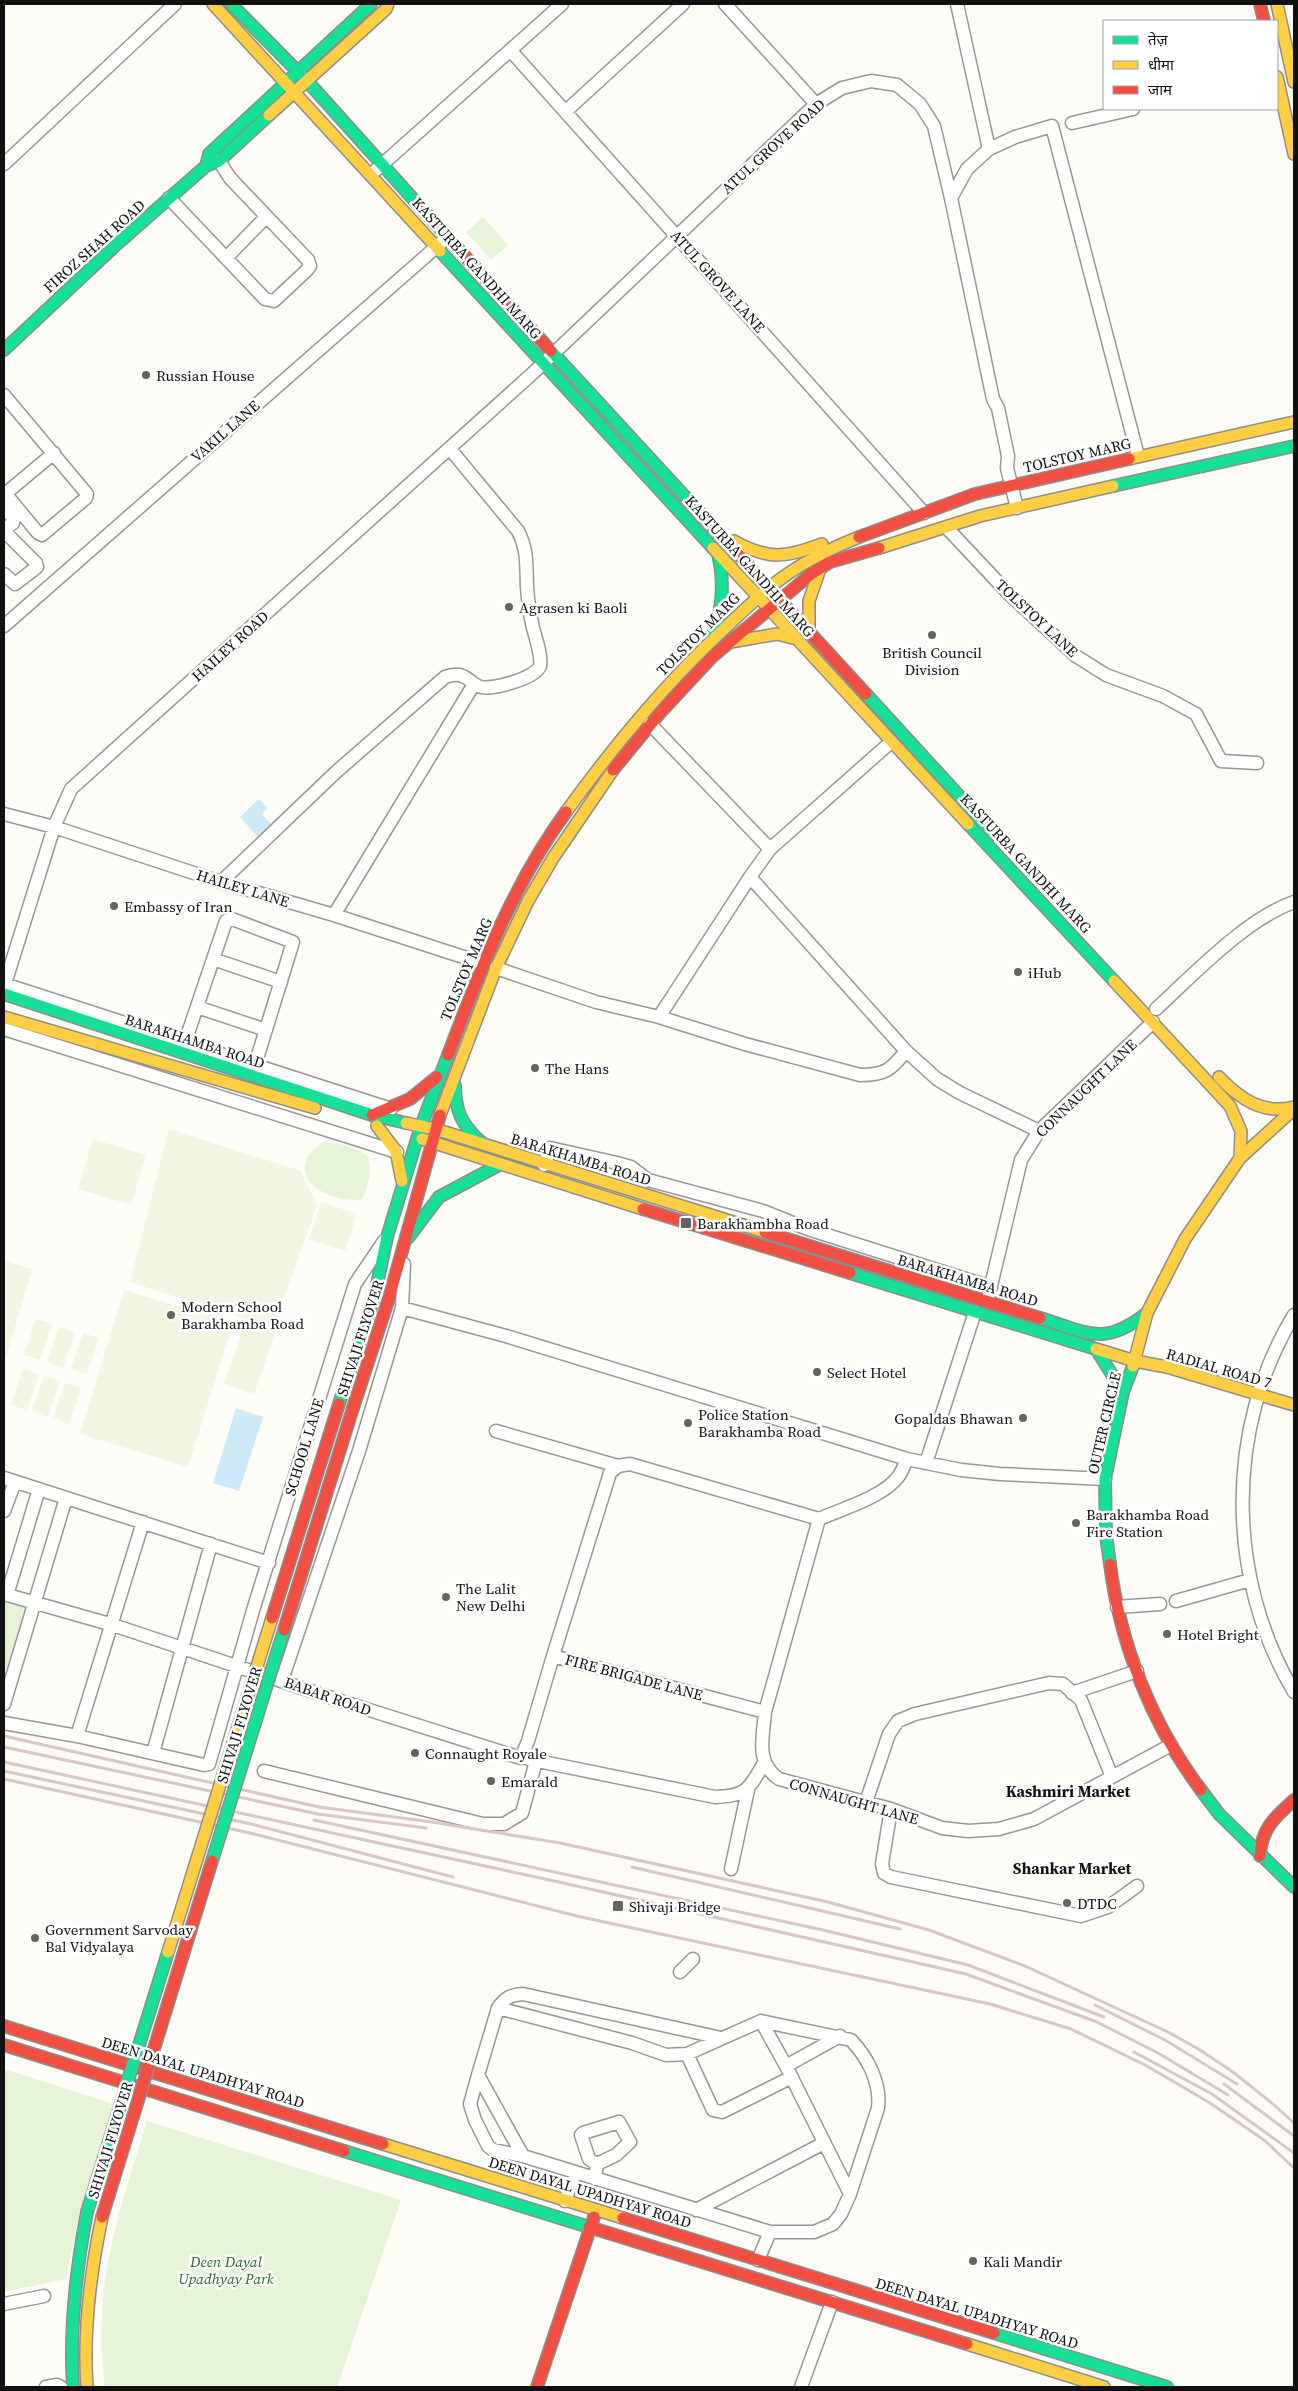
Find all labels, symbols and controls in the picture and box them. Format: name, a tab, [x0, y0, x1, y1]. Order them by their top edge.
legend	[1103, 20, 1278, 110]
text: तेज़	[1148, 29, 1169, 50]
text: धीमा	[1148, 54, 1175, 75]
text: जाम	[1148, 79, 1173, 100]
street label: ATUL GROVE ROAD	[717, 94, 829, 198]
street label: KASTURBA GANDHI MARG	[408, 193, 546, 343]
street label: FIROZ SHAH ROAD	[39, 195, 149, 297]
street label: ATUL GROVE LANE	[666, 225, 770, 337]
place label: Russian House	[156, 365, 255, 386]
marker: Russian House	[140, 369, 152, 381]
street label: VAKIL LANE	[186, 395, 264, 467]
street label: TOLSTOY MARG	[1021, 432, 1133, 478]
street label: KASTURBA GANDHI MARG	[681, 491, 819, 641]
street label: TOLSTOY LANE	[991, 574, 1083, 662]
street label: TOLSTOY MARG	[652, 588, 744, 680]
place label: Agrasen ki Baoli	[519, 597, 628, 618]
marker: Agrasen ki Baoli	[503, 601, 515, 613]
street label: HAILEY ROAD	[187, 606, 273, 686]
marker: British Council Division	[926, 629, 938, 641]
place label: British Council Division	[882, 642, 983, 680]
street label: KASTURBA GANDHI MARG	[955, 788, 1097, 938]
street label: HAILEY LANE	[194, 864, 292, 912]
place label: Embassy of Iran	[124, 896, 232, 917]
marker: Embassy of Iran	[108, 900, 120, 912]
street label: TOLSTOY MARG	[435, 914, 497, 1024]
place label: iHub	[1028, 962, 1061, 983]
marker: iHub	[1012, 966, 1024, 978]
street label: BARAKHAMBA ROAD	[122, 1008, 268, 1074]
street label: CONNAUGHT LANE	[1031, 1034, 1141, 1142]
place label: The Hans	[545, 1058, 609, 1079]
marker: The Hans	[529, 1062, 541, 1074]
street label: BARAKHAMBA ROAD	[508, 1128, 654, 1190]
place label: Barakhambha Road	[697, 1213, 829, 1234]
marker: Barakhambha Road	[679, 1216, 693, 1230]
street label: BARAKHAMBA ROAD	[895, 1249, 1041, 1311]
street label: SHIVAJI FLYOVER	[331, 1277, 389, 1399]
place label: Modern School Barakhamba Road	[181, 1296, 304, 1334]
marker: Modern School Barakhamba Road	[165, 1309, 177, 1321]
street label: RADIAL ROAD 7	[1164, 1343, 1274, 1393]
place label: Select Hotel	[827, 1362, 907, 1383]
marker: Select Hotel	[811, 1366, 823, 1378]
street label: OUTER CIRCLE	[1082, 1370, 1126, 1476]
street label: SCHOOL LANE	[279, 1396, 329, 1498]
place label: Police Station Barakhamba Road	[698, 1404, 821, 1442]
place label: Gopaldas Bhawan	[894, 1408, 1013, 1429]
marker: Gopaldas Bhawan	[1017, 1412, 1029, 1424]
marker: Police Station Barakhamba Road	[682, 1417, 694, 1429]
place label: Barakhamba Road Fire Station	[1086, 1504, 1209, 1542]
marker: Barakhamba Road Fire Station	[1070, 1517, 1082, 1529]
place label: The Lalit New Delhi	[456, 1578, 525, 1616]
marker: The Lalit New Delhi	[440, 1591, 452, 1603]
place label: Hotel Bright	[1177, 1624, 1259, 1645]
marker: Hotel Bright	[1161, 1628, 1173, 1640]
street label: FIRE BRIGADE LANE	[563, 1649, 705, 1705]
street label: SHIVAJI FLYOVER	[211, 1664, 267, 1786]
street label: BABAR ROAD	[282, 1671, 374, 1721]
place label: Connaught Royale	[425, 1743, 547, 1764]
marker: Connaught Royale	[409, 1747, 421, 1759]
place label: Emarald	[501, 1771, 558, 1792]
street label: CONNAUGHT LANE	[787, 1773, 921, 1829]
marker: Emarald	[485, 1775, 497, 1787]
district label: Kashmiri Market	[1006, 1780, 1131, 1802]
district label: Shankar Market	[1013, 1857, 1131, 1879]
place label: DTDC	[1077, 1893, 1117, 1914]
place label: Shivaji Bridge	[629, 1896, 721, 1917]
marker: DTDC	[1061, 1897, 1073, 1909]
marker: Shivaji Bridge	[611, 1899, 625, 1913]
place label: Government Sarvoday Bal Vidyalaya	[45, 1919, 193, 1957]
marker: Government Sarvoday Bal Vidyalaya	[29, 1932, 41, 1944]
street label: DEEN DAYAL UPADHYAY ROAD	[99, 2031, 307, 2113]
street label: SHIVAJI FLYOVER	[82, 2079, 138, 2201]
street label: DEEN DAYAL UPADHYAY ROAD	[486, 2151, 694, 2233]
park label: Deen Dayal Upadhyay Park	[178, 2251, 275, 2289]
place label: Kali Mandir	[983, 2251, 1063, 2272]
marker: Kali Mandir	[967, 2255, 979, 2267]
street label: DEEN DAYAL UPADHYAY ROAD	[873, 2272, 1081, 2354]

